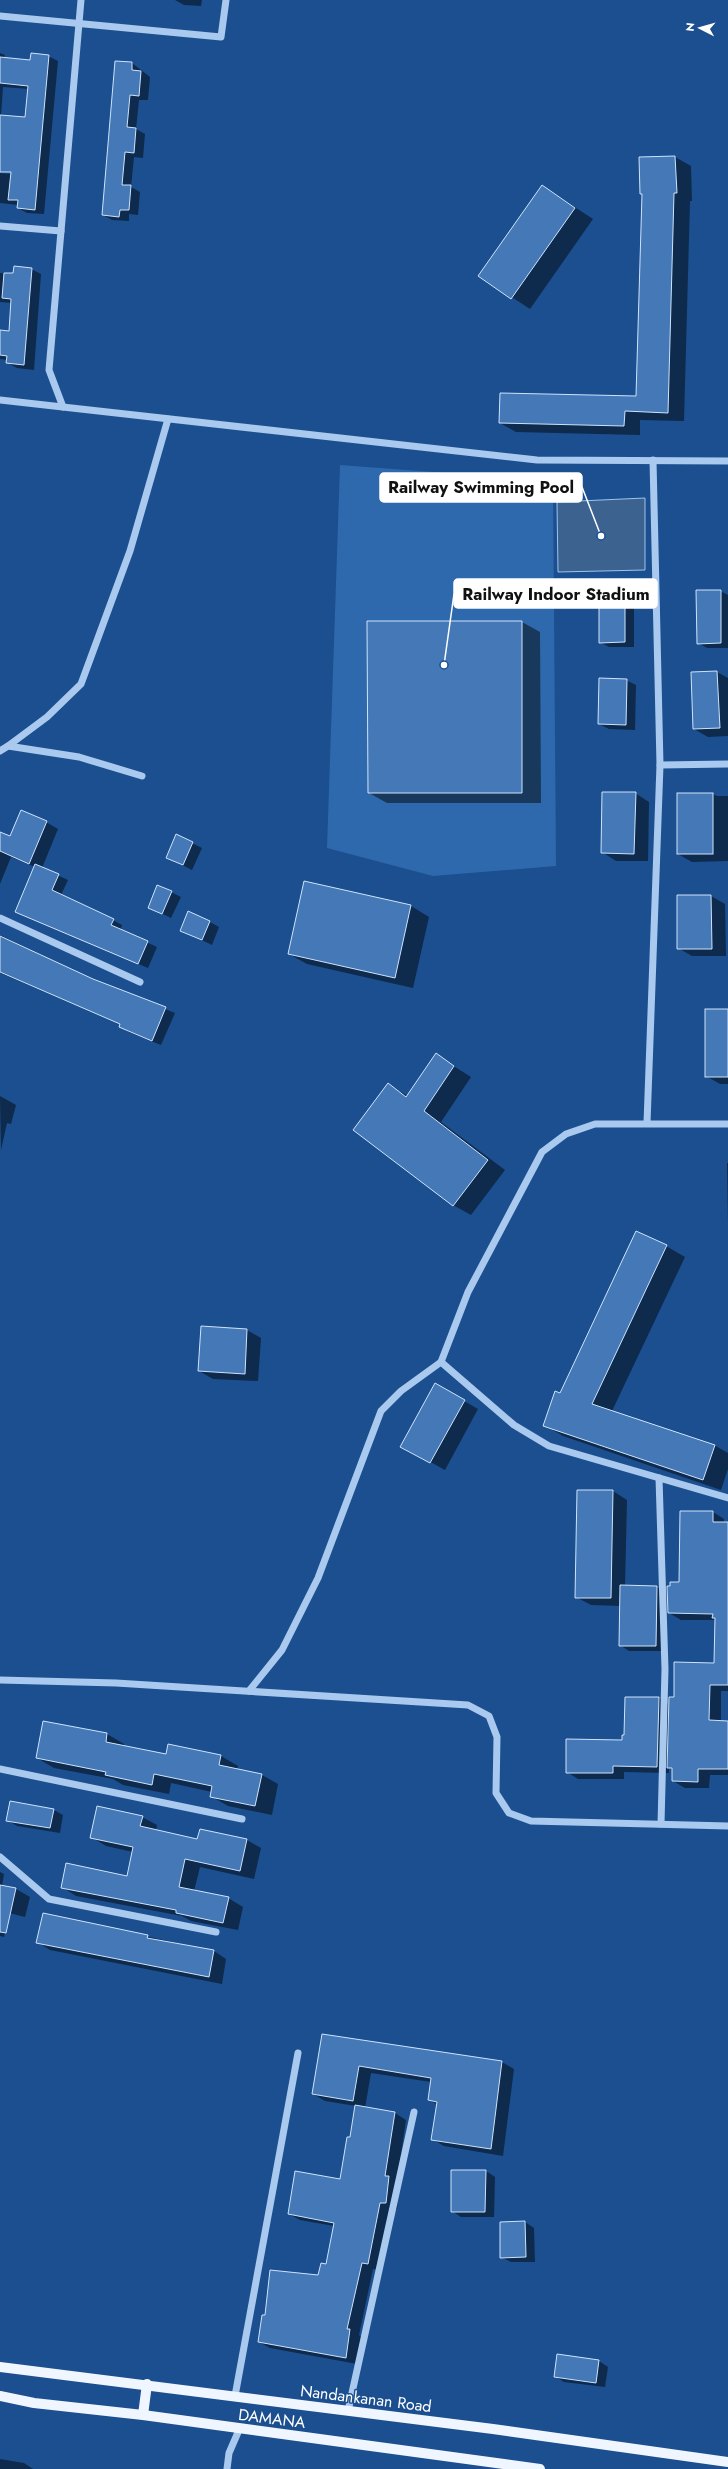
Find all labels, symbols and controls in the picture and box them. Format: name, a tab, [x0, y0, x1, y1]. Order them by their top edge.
north arrow	[680, 8, 720, 48]
text: N	[682, 22, 698, 32]
callout: Railway Swimming Pool	[380, 473, 582, 502]
text: Railway Swimming Pool	[388, 475, 574, 499]
callout: Railway Indoor Stadium	[454, 579, 657, 608]
text: Railway Indoor Stadium	[462, 582, 650, 606]
street label: Nandankanan Road	[299, 2379, 433, 2418]
street label: DAMANA	[237, 2403, 307, 2434]

